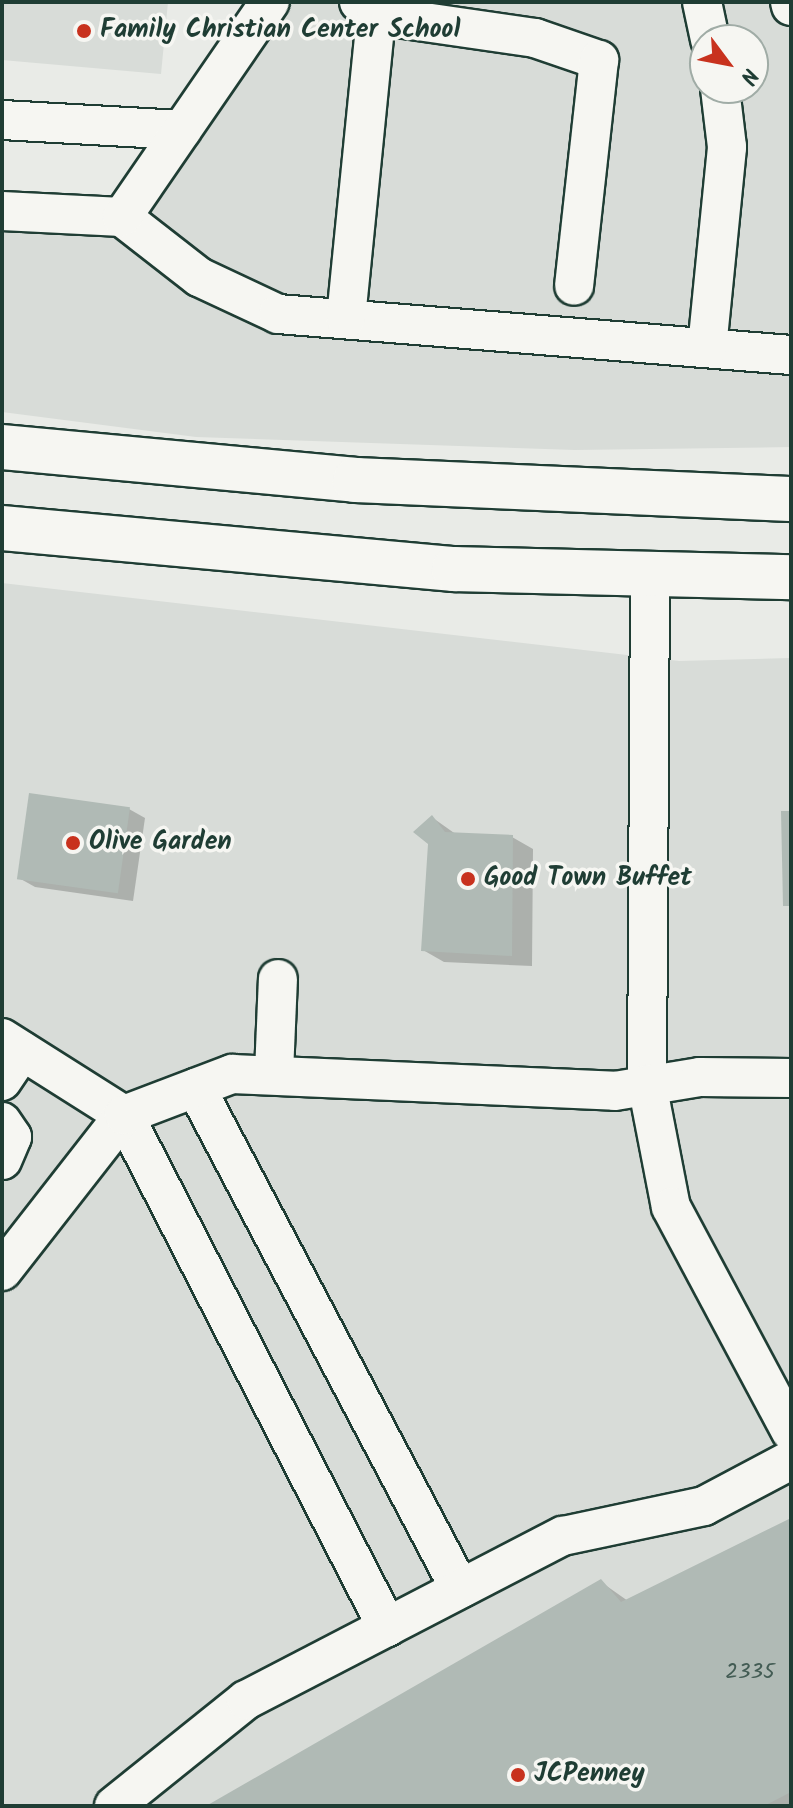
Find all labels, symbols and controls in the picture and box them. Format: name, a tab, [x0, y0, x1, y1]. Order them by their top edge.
place label: Family Christian Center School	[100, 15, 460, 47]
marker: Family Christian Center School	[75, 22, 93, 40]
north arrow	[689, 24, 769, 104]
text: N	[730, 61, 767, 91]
place label: Olive Garden	[89, 827, 232, 859]
marker: Olive Garden	[64, 834, 82, 852]
place label: Good Town Buffet	[484, 863, 692, 895]
marker: Good Town Buffet	[459, 870, 477, 888]
house number: 2335	[725, 1660, 775, 1686]
place label: JCPenney	[534, 1759, 645, 1791]
marker: JCPenney	[509, 1766, 527, 1784]

